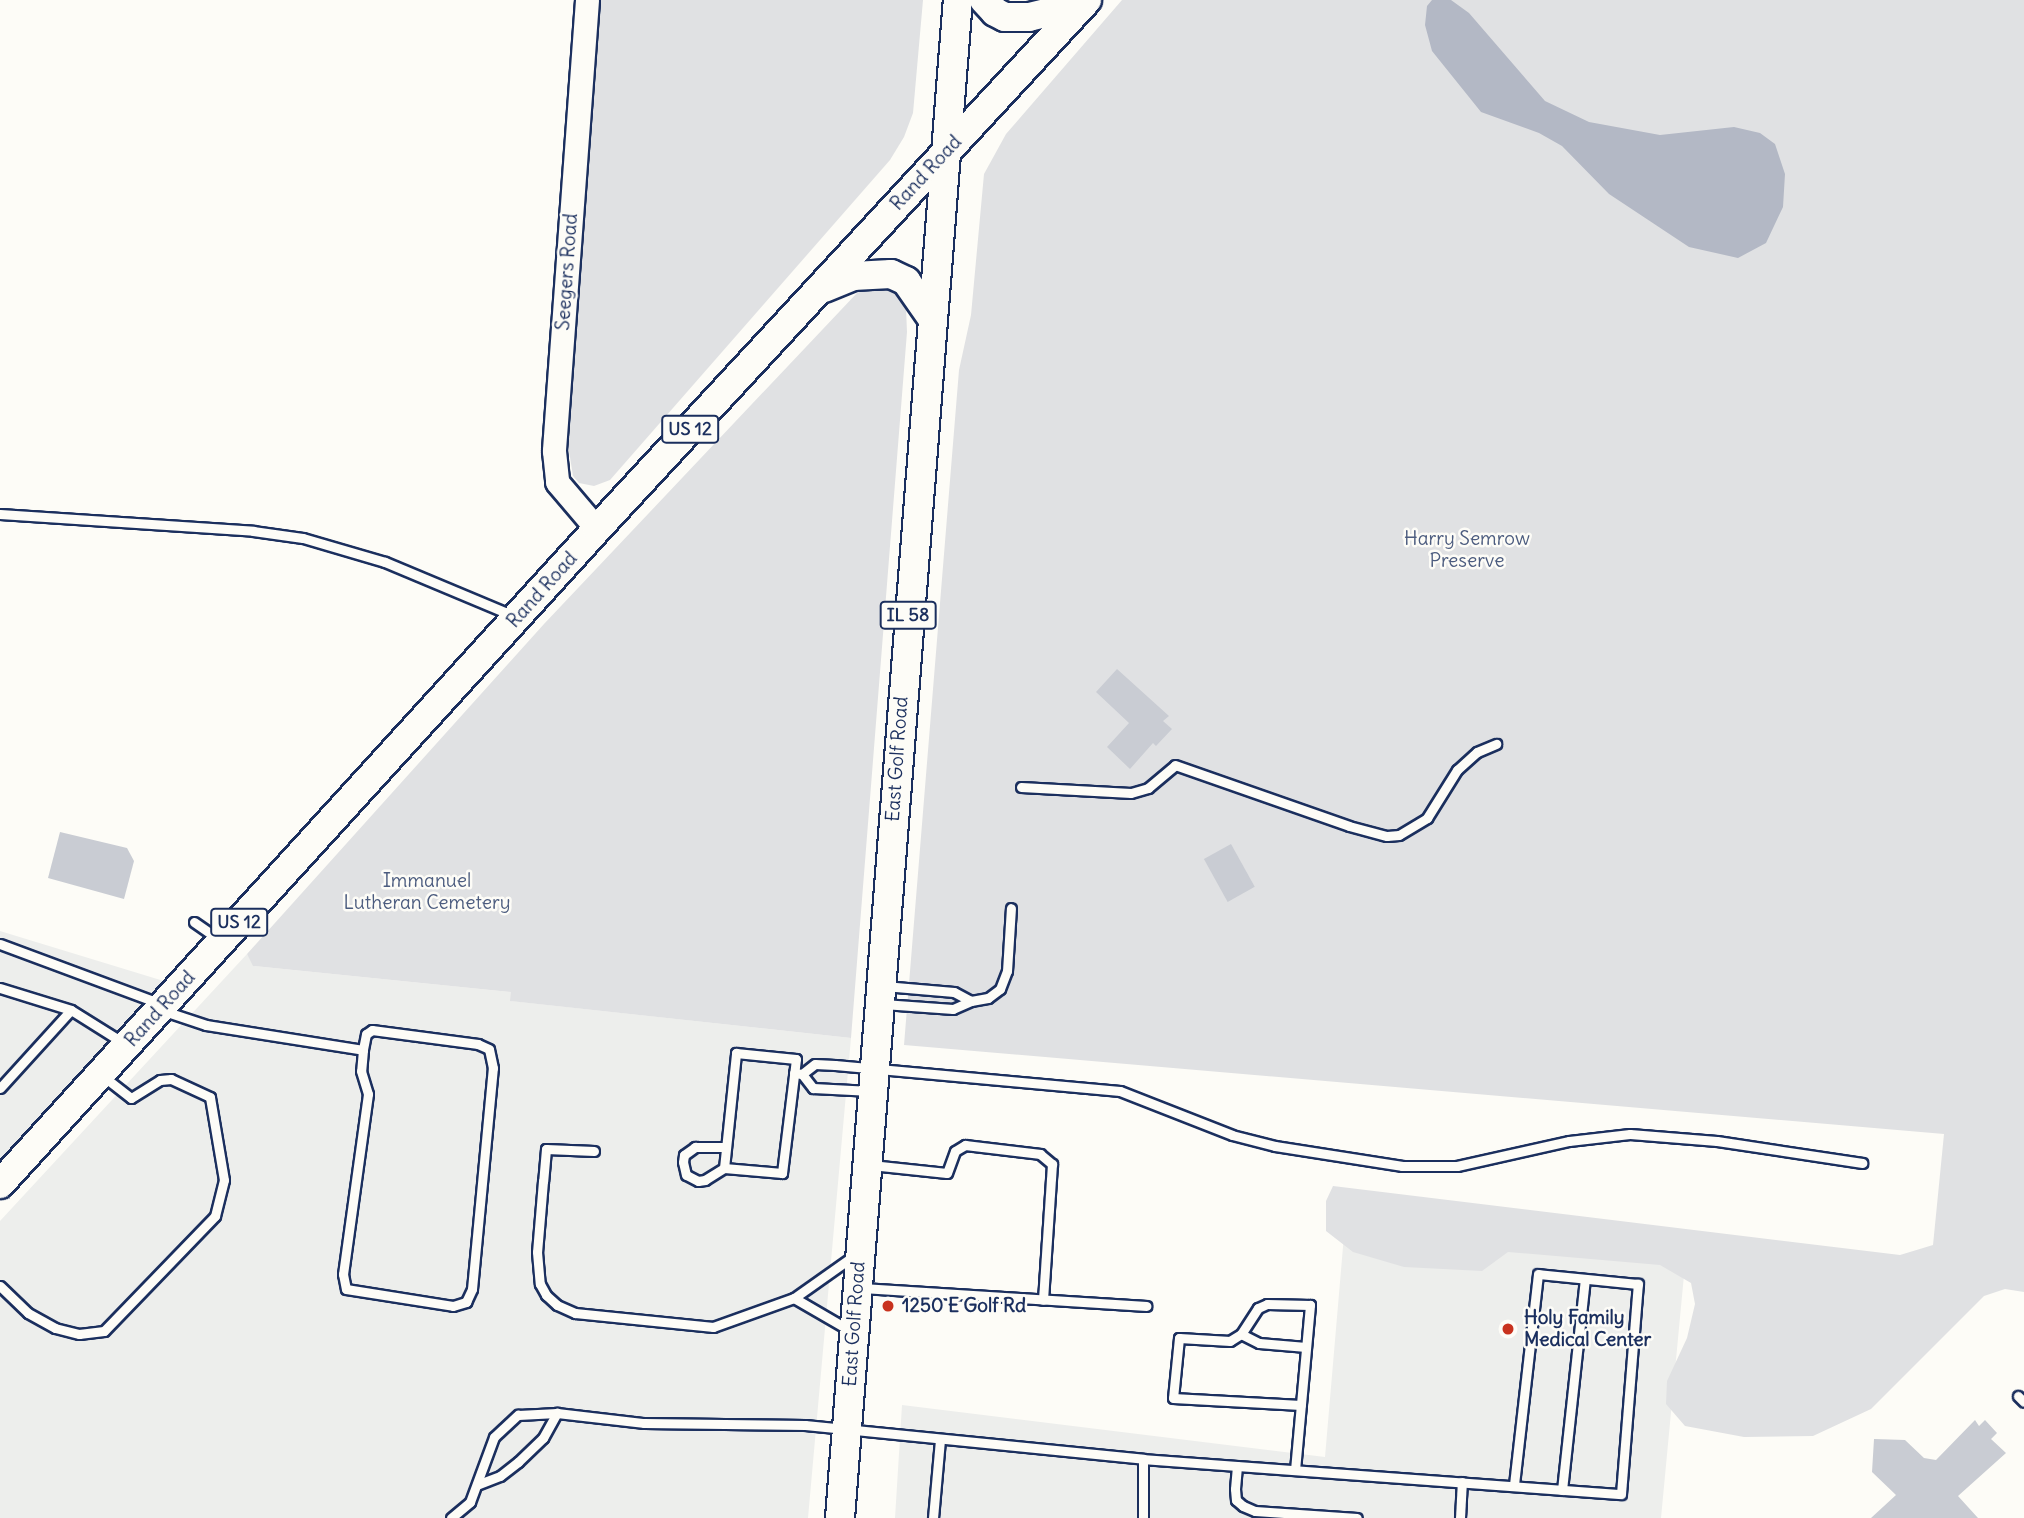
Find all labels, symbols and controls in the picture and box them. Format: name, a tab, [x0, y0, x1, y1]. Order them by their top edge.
street label: Rand Road	[886, 131, 966, 215]
street label: Seegers Road	[552, 213, 582, 331]
road number: US 12	[660, 414, 720, 444]
park label: Harry Semrow Preserve	[1404, 528, 1530, 572]
street label: Rand Road	[502, 547, 582, 633]
road number: IL 58	[878, 600, 938, 630]
street label: East Golf Road	[881, 696, 913, 822]
park label: Immanuel Lutheran Cemetery	[344, 870, 510, 914]
road number: US 12	[209, 908, 269, 937]
street label: Rand Road	[120, 966, 200, 1052]
street label: East Golf Road	[838, 1261, 870, 1387]
place label: 1250 E Golf Rd	[902, 1295, 1026, 1317]
marker: 1250 E Golf Rd	[880, 1298, 896, 1314]
place label: Holy Family Medical Center	[1524, 1307, 1651, 1351]
marker: Holy Family Medical Center	[1498, 1319, 1518, 1339]

